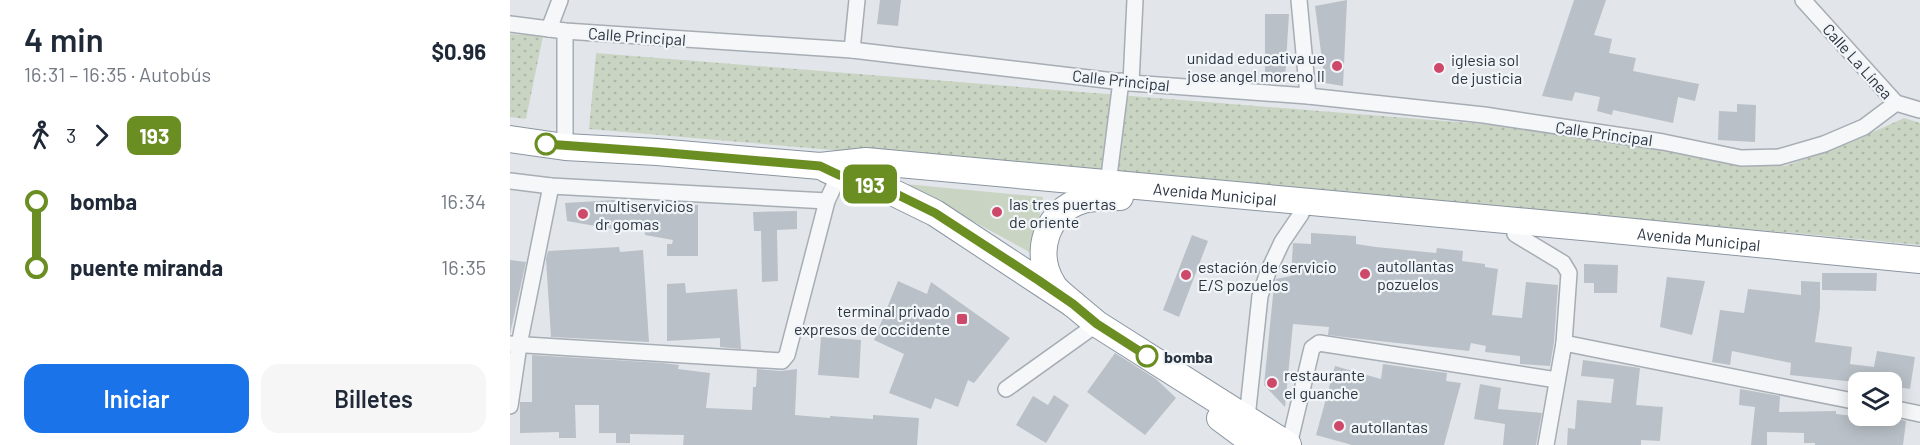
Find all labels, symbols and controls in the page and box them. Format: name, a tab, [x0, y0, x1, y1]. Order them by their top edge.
text: 4 min	[24, 19, 104, 59]
street label: Calle La Línea	[1819, 19, 1897, 103]
street label: Calle Principal	[588, 23, 686, 49]
text: $0.96	[431, 38, 486, 64]
place label: unidad educativa ue jose angel moreno II	[1186, 48, 1325, 85]
place label: iglesia sol de justicia	[1451, 50, 1522, 87]
marker: unidad educativa ue jose angel moreno II	[1330, 59, 1344, 73]
marker: iglesia sol de justicia	[1432, 61, 1446, 75]
text: 16:31 – 16:35 · Autobús	[24, 62, 211, 86]
street label: Calle Principal	[1071, 65, 1171, 95]
street label: Calle Principal	[1554, 117, 1654, 149]
icon: walk	[24, 119, 57, 152]
icon: forward	[85, 119, 118, 152]
text: 3	[66, 123, 76, 147]
text: 193	[139, 123, 169, 148]
unlabelled marker	[535, 133, 557, 155]
line badge: 193	[836, 164, 904, 204]
text: 193	[855, 172, 885, 197]
street label: Avenida Municipal	[1152, 178, 1277, 208]
text: bomba	[70, 188, 137, 214]
text: 16:34	[441, 189, 486, 213]
place label: las tres puertas de oriente	[1009, 194, 1116, 231]
place label: multiservicios dr gomas	[595, 196, 693, 233]
marker: las tres puertas de oriente	[990, 205, 1004, 219]
marker: multiservicios dr gomas	[576, 207, 590, 221]
street label: Avenida Municipal	[1636, 223, 1761, 254]
text: puente miranda	[70, 254, 223, 280]
text: 16:35	[441, 255, 486, 279]
place label: autollantas pozuelos	[1377, 256, 1454, 293]
place label: estación de servicio E/S pozuelos	[1198, 257, 1337, 294]
marker: autollantas pozuelos	[1358, 267, 1372, 281]
marker: estación de servicio E/S pozuelos	[1179, 268, 1193, 282]
place label: terminal privado expresos de occidente	[794, 301, 950, 338]
marker: terminal privado expresos de occidente	[955, 312, 969, 326]
marker: bomba	[1136, 345, 1158, 367]
place label: bomba	[1164, 347, 1213, 366]
button: Iniciar	[24, 364, 249, 433]
button: Billetes	[261, 364, 486, 433]
place label: restaurante el guanche	[1284, 365, 1365, 402]
map controls	[1848, 372, 1902, 426]
button: layers	[1848, 372, 1902, 426]
marker: restaurante el guanche	[1265, 376, 1279, 390]
place label: autollantas	[1351, 417, 1428, 436]
marker: autollantas	[1332, 419, 1346, 433]

